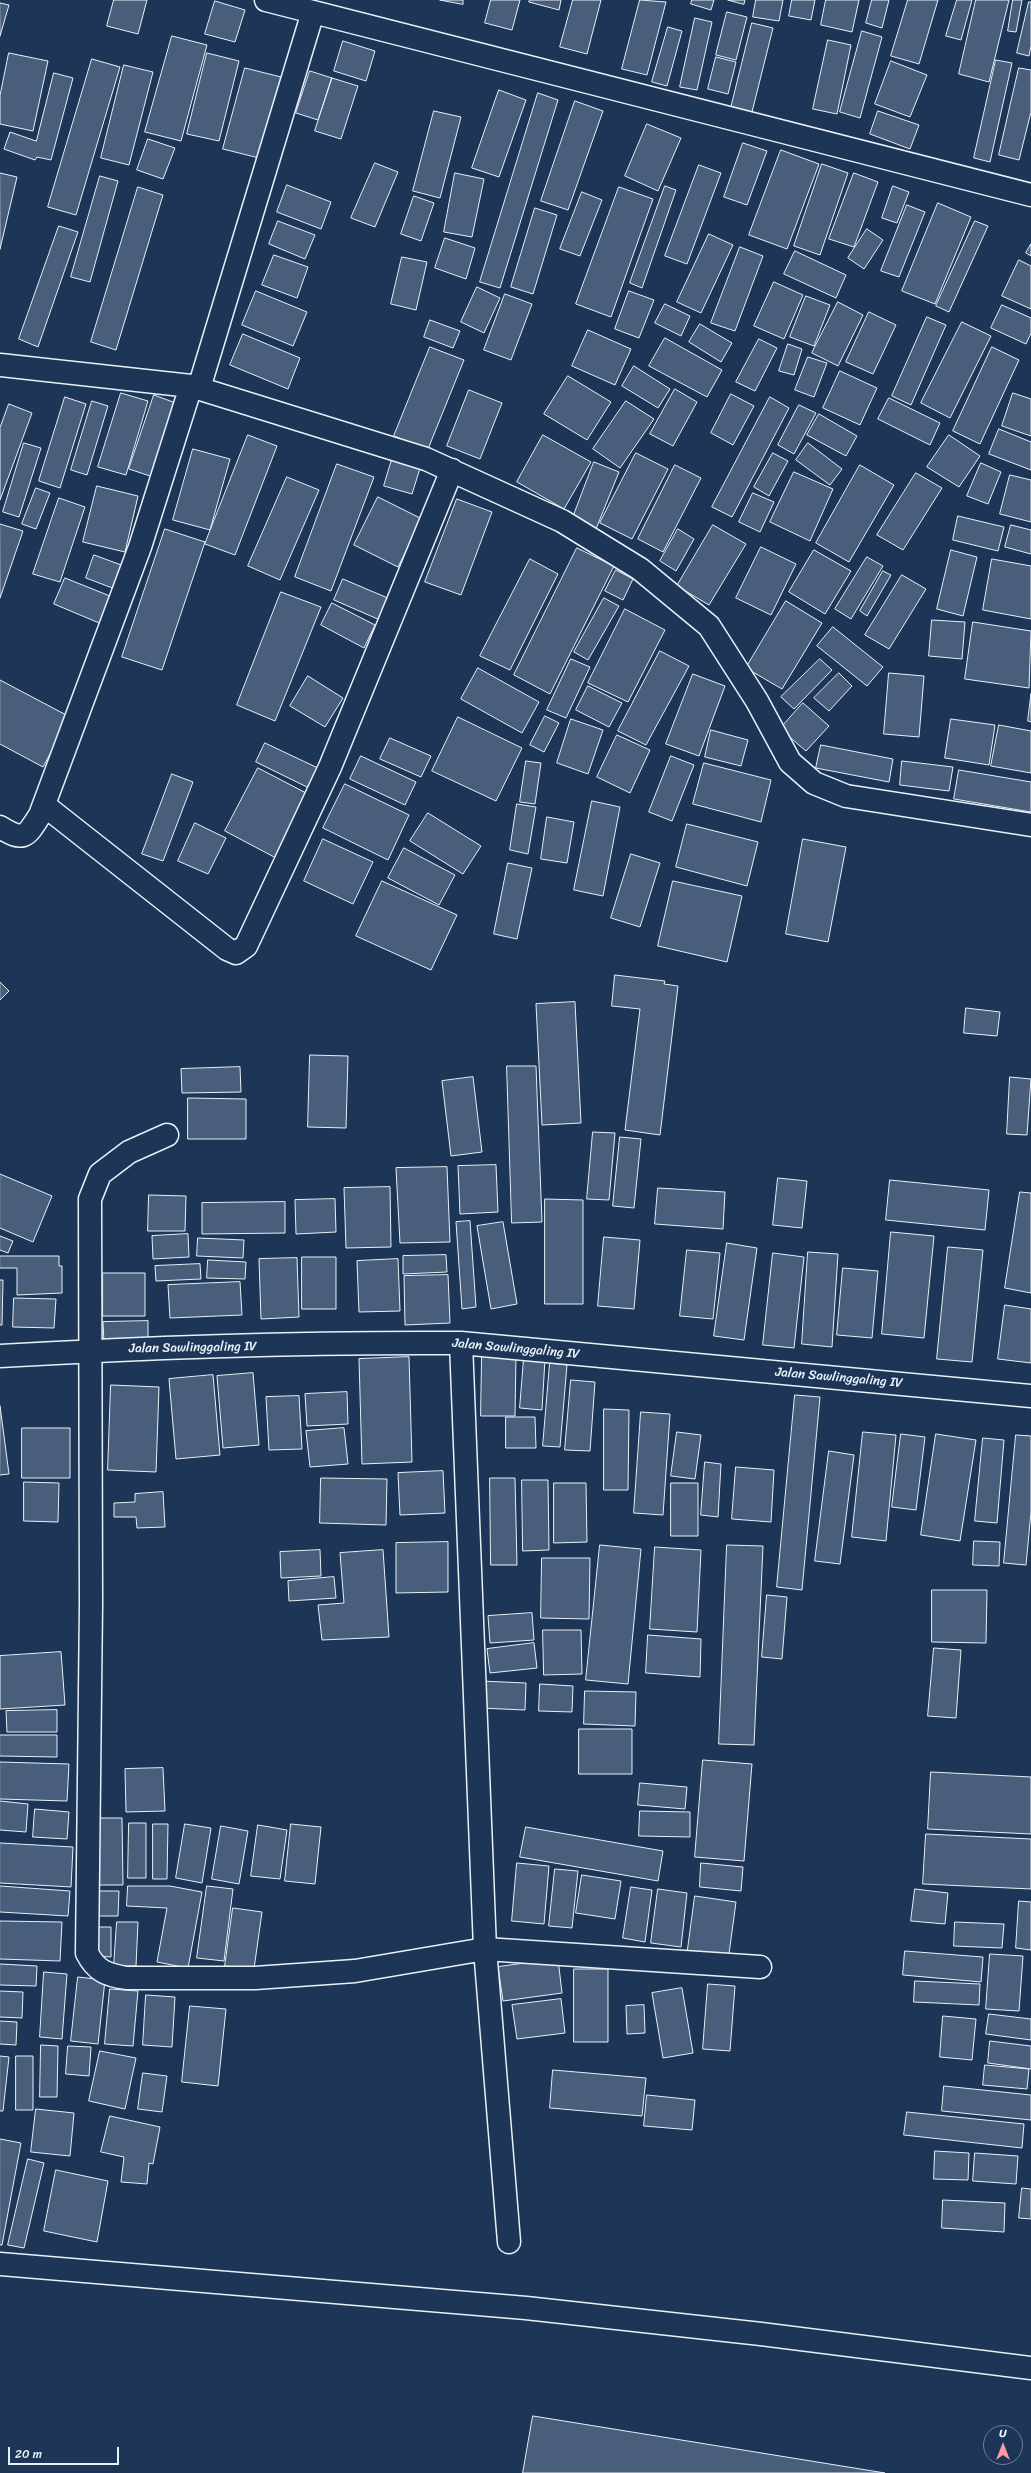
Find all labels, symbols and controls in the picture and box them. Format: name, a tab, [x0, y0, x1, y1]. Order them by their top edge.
street label: Jalan Sawlinggaling IV	[452, 1336, 580, 1362]
street label: Jalan Sawlinggaling IV	[129, 1339, 257, 1357]
street label: Jalan Sawlinggaling IV	[775, 1365, 903, 1391]
text: U	[999, 2424, 1007, 2443]
north arrow	[983, 2425, 1023, 2465]
scale bar	[10, 2439, 121, 2465]
text: 20 m	[15, 2443, 42, 2465]

